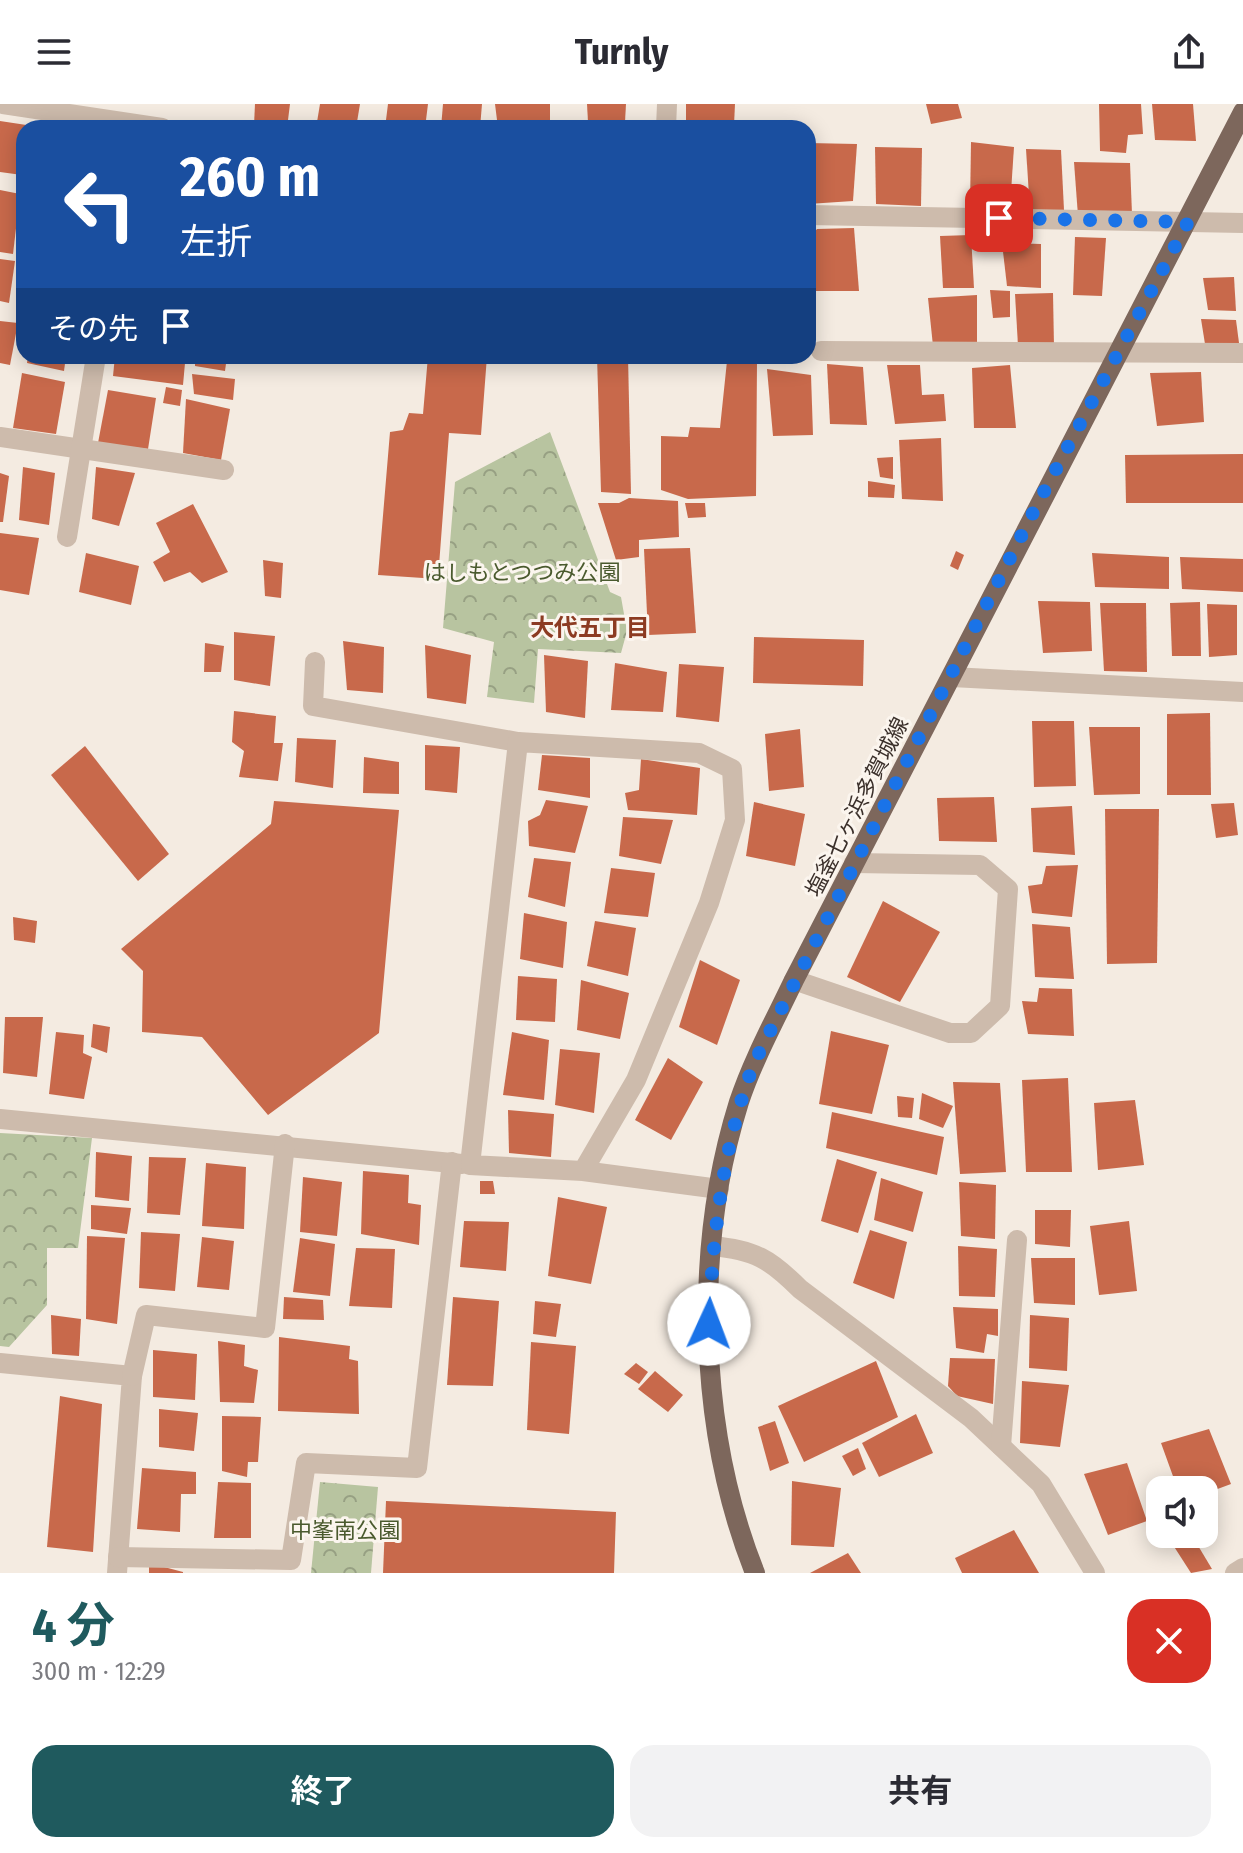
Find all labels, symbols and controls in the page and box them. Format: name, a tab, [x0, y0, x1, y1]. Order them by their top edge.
icon: menu	[32, 30, 76, 74]
text: Turnly	[575, 30, 668, 74]
icon: share	[1167, 30, 1211, 74]
text: 260 m	[180, 144, 320, 211]
icon: left	[48, 152, 152, 256]
pin	[965, 184, 1033, 252]
icon: arrive	[977, 196, 1021, 240]
text: 左折	[180, 220, 252, 264]
icon: arrive	[154, 304, 198, 348]
text: その先	[48, 311, 138, 347]
park label: はしもとつつみ公園	[424, 559, 620, 586]
district label: 大代五丁目	[530, 614, 650, 642]
street label: 塩釜七ヶ浜多賀城線	[800, 713, 914, 901]
position arrow	[667, 1282, 751, 1366]
map controls	[1146, 1476, 1218, 1548]
button: sound	[1146, 1476, 1218, 1548]
park label: 中峯南公園	[290, 1517, 400, 1544]
text: 4 分	[32, 1597, 115, 1655]
button: close	[1127, 1599, 1211, 1683]
text: 300 m · 12:29	[32, 1656, 166, 1687]
button: 終了	[32, 1745, 614, 1837]
button: 共有	[630, 1745, 1211, 1837]

